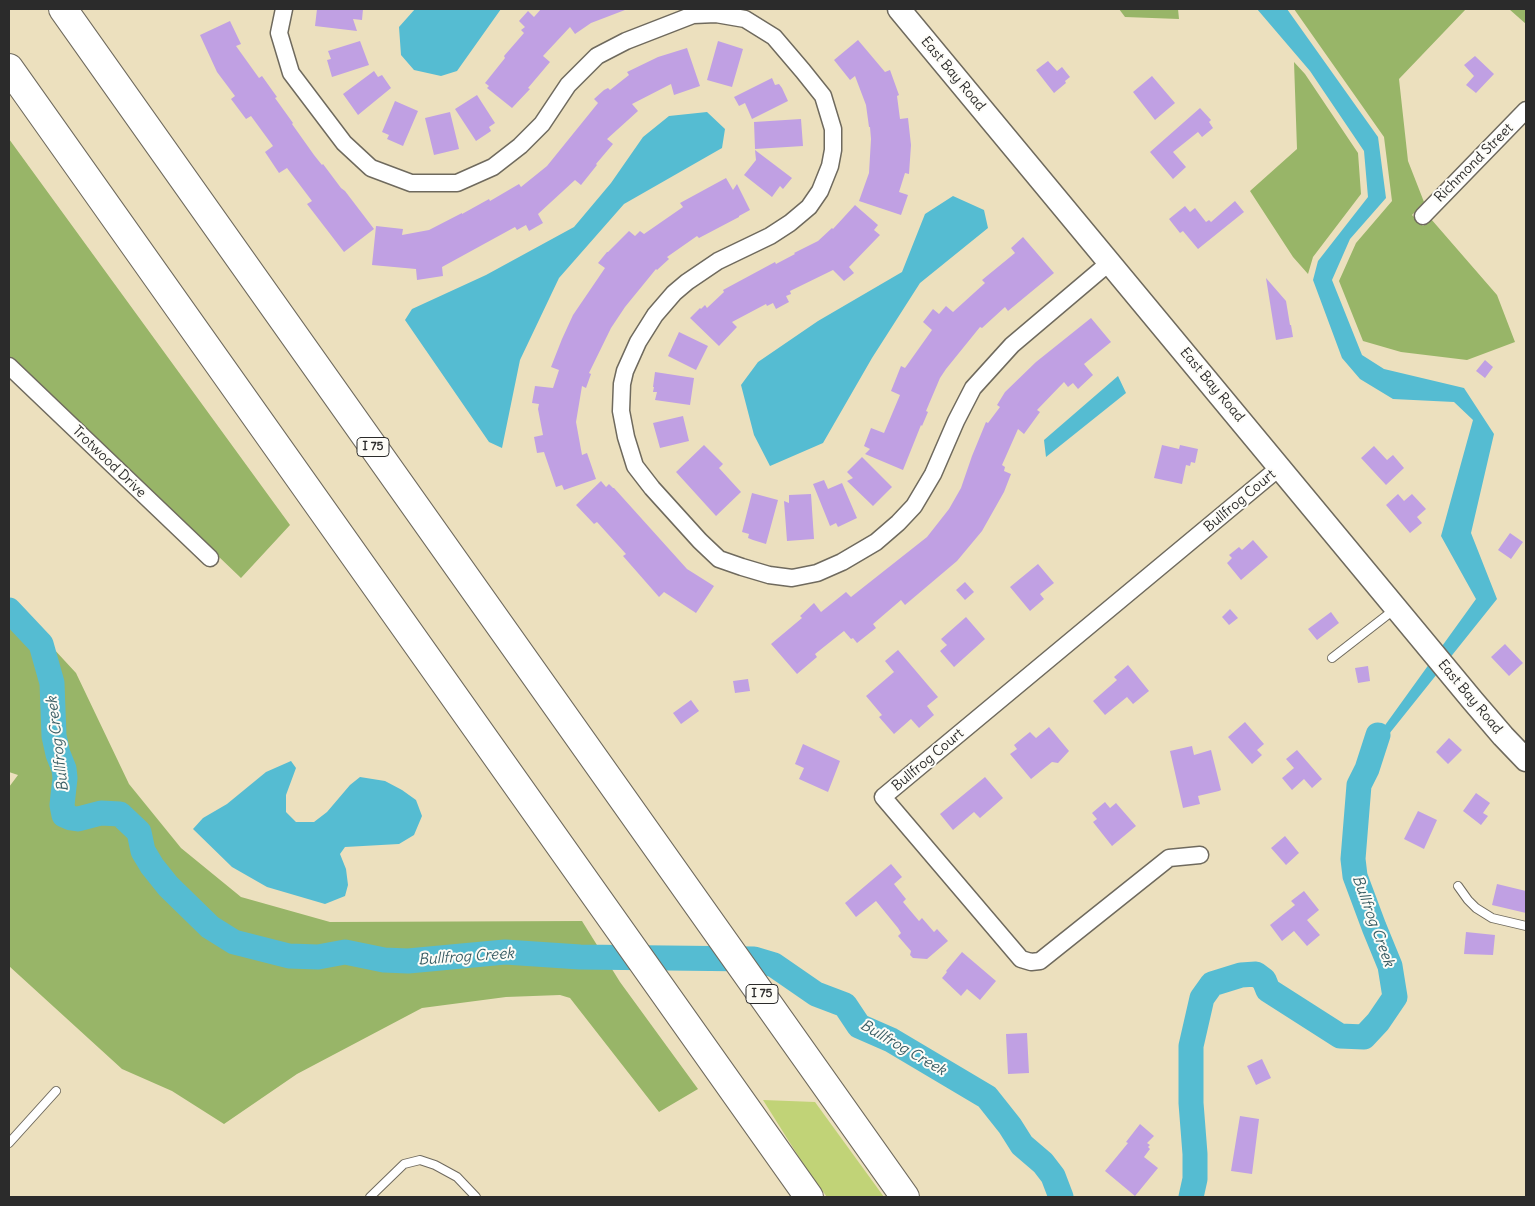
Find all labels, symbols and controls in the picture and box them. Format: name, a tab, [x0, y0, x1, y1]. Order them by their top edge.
street label: East Bay Road	[917, 33, 989, 115]
street label: Richmond Street	[1431, 120, 1517, 206]
street label: East Bay Road	[1176, 344, 1248, 426]
street label: Trotwood Drive	[69, 423, 149, 501]
road number: I 75	[357, 438, 389, 457]
street label: Bullfrog Court	[1201, 466, 1279, 536]
street label: East Bay Road	[1434, 656, 1506, 738]
water label: Bullfrog Creek	[43, 695, 73, 793]
street label: Bullfrog Court	[889, 725, 967, 795]
water label: Bullfrog Creek	[1348, 873, 1398, 969]
water label: Bullfrog Creek	[418, 945, 514, 969]
road number: I 75	[746, 984, 778, 1004]
water label: Bullfrog Creek	[857, 1016, 949, 1080]

